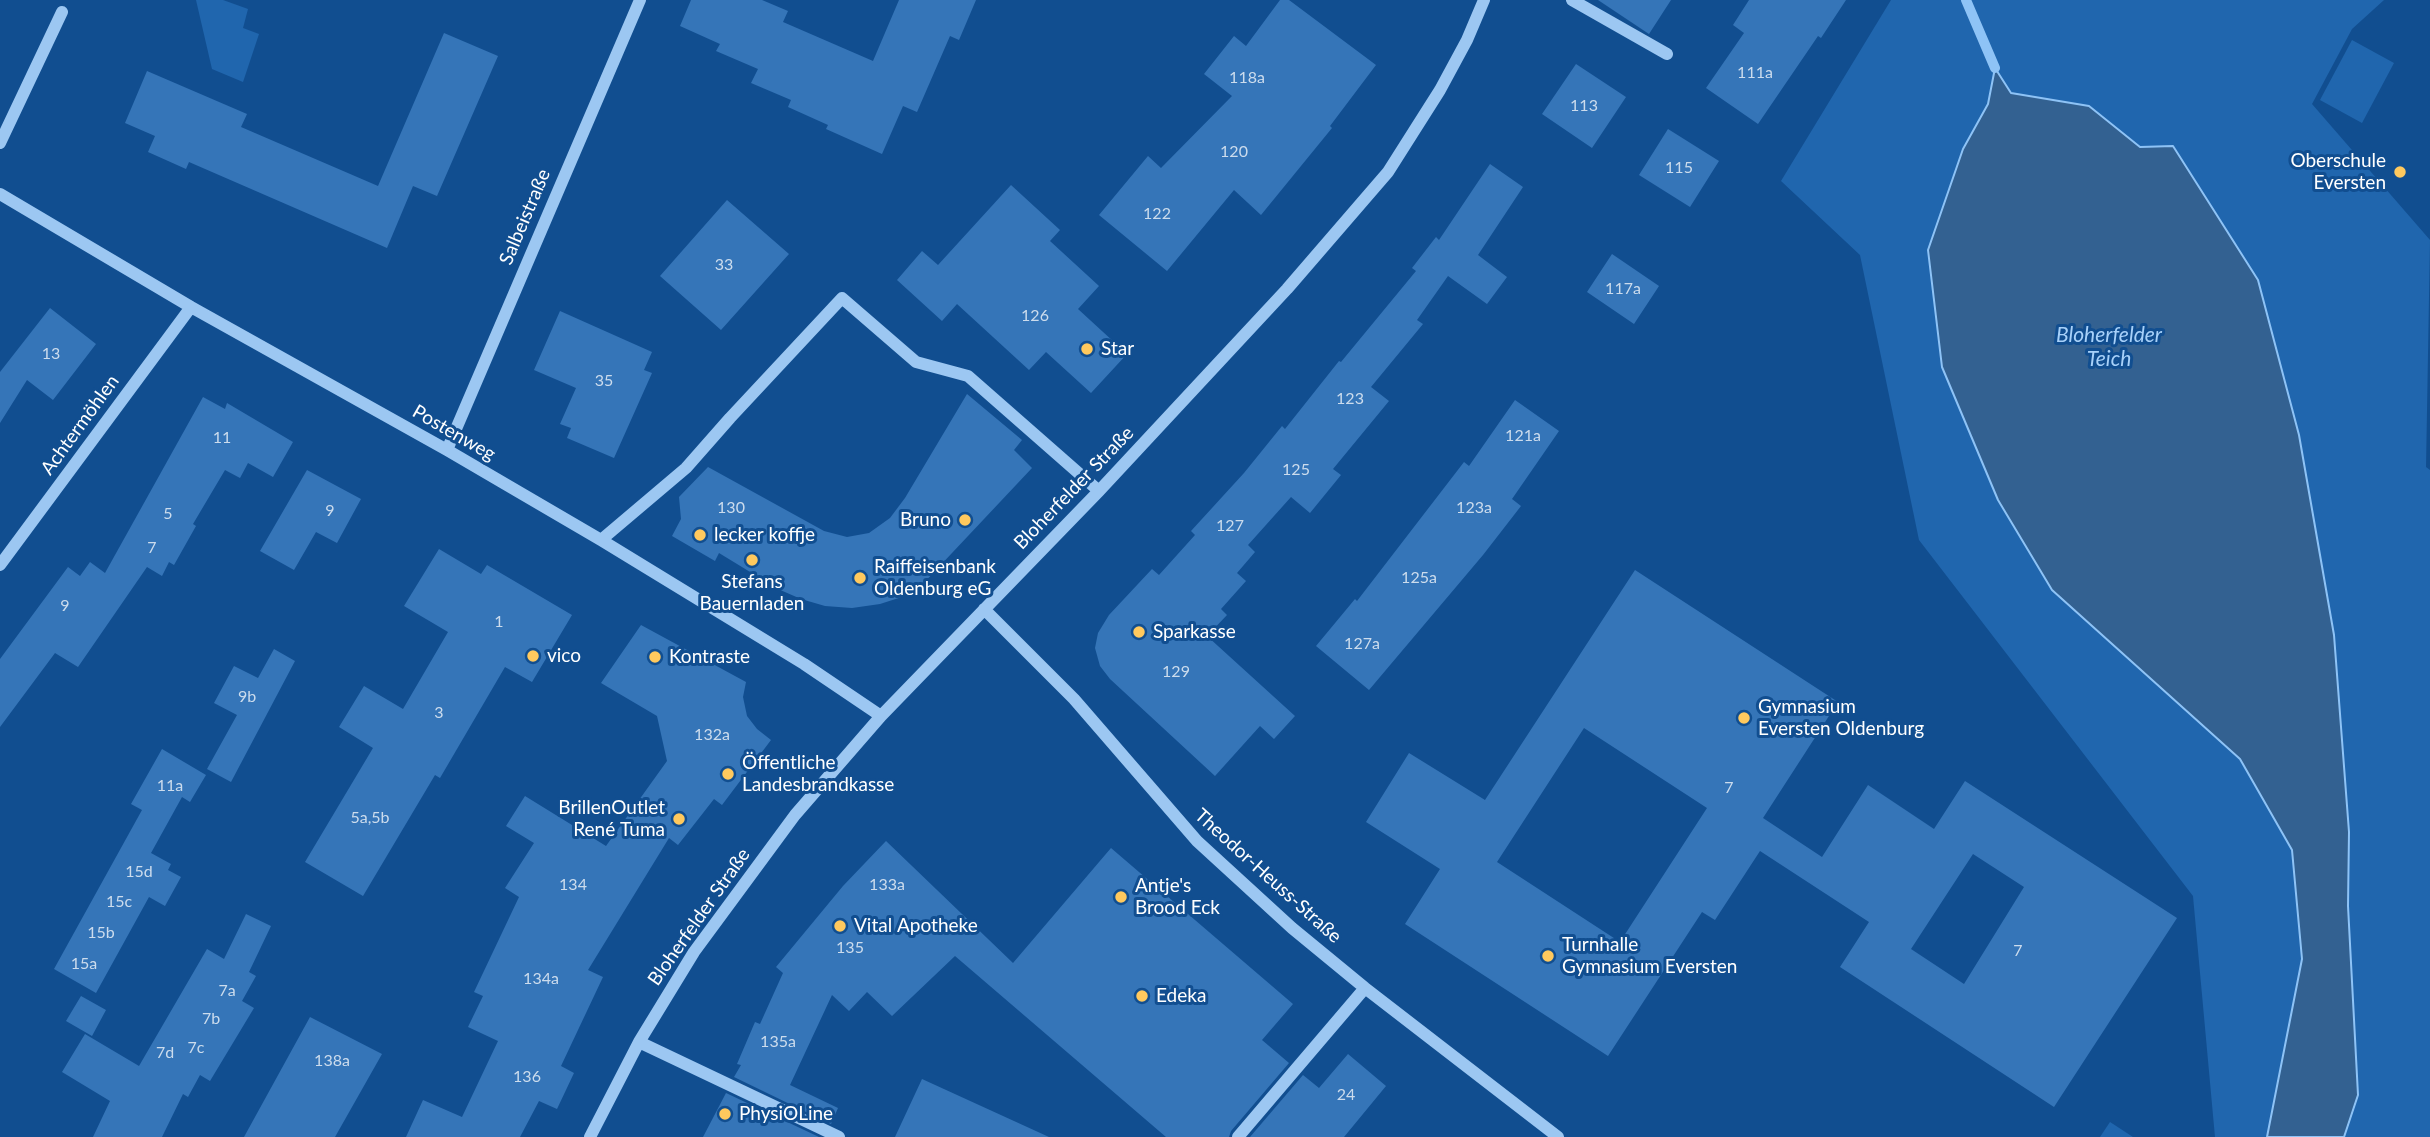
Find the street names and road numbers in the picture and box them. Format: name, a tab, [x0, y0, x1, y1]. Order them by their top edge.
street label: Salbeistraße	[495, 166, 555, 268]
street label: Achtermöhlen	[36, 371, 124, 479]
street label: Postenweg	[408, 400, 500, 466]
street label: Bloherfelder Straße	[1009, 422, 1139, 554]
street label: Theodor-Heuss-Straße	[1190, 804, 1346, 948]
street label: Bloherfelder Straße	[643, 844, 755, 990]

